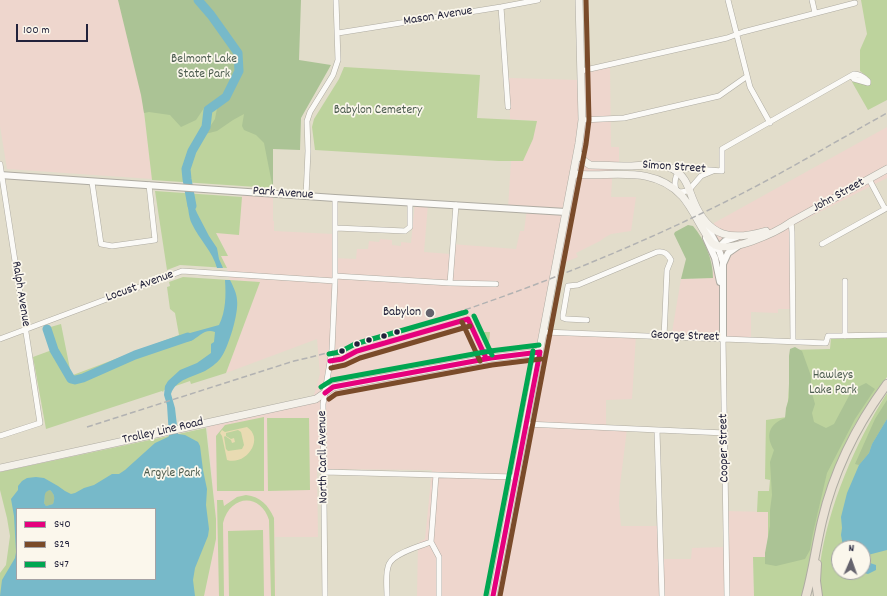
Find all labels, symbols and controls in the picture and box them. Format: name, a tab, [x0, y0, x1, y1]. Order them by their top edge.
street label: Mason Avenue	[402, 4, 474, 30]
scale bar	[18, 16, 90, 42]
text: 100 m	[23, 22, 50, 39]
park label: Belmont Lake State Park	[171, 52, 237, 83]
park label: Babylon Cemetery	[334, 103, 422, 119]
street label: Simon Street	[642, 158, 706, 178]
street label: John Street	[810, 175, 868, 217]
street label: Park Avenue	[252, 184, 314, 204]
street label: Ralph Avenue	[7, 260, 33, 328]
street label: Locust Avenue	[104, 268, 176, 306]
place label: Babylon	[383, 305, 421, 321]
marker: Babylon	[424, 307, 436, 319]
unlabelled marker	[392, 327, 402, 337]
street label: George Street	[650, 328, 720, 346]
unlabelled marker	[379, 331, 389, 341]
unlabelled marker	[364, 335, 374, 345]
unlabelled marker	[352, 339, 362, 349]
unlabelled marker	[337, 346, 347, 356]
park label: Hawleys Lake Park	[809, 368, 857, 399]
street label: North Carll Avenue	[315, 410, 333, 504]
street label: Cooper Street	[717, 413, 733, 483]
street label: Trolley Line Road	[121, 415, 205, 449]
park label: Argyle Park	[144, 466, 200, 482]
legend	[16, 508, 156, 580]
text: S40	[54, 516, 71, 533]
text: S29	[54, 536, 70, 553]
north arrow	[831, 540, 871, 580]
text: N	[848, 541, 854, 557]
text: S47	[54, 556, 69, 573]

